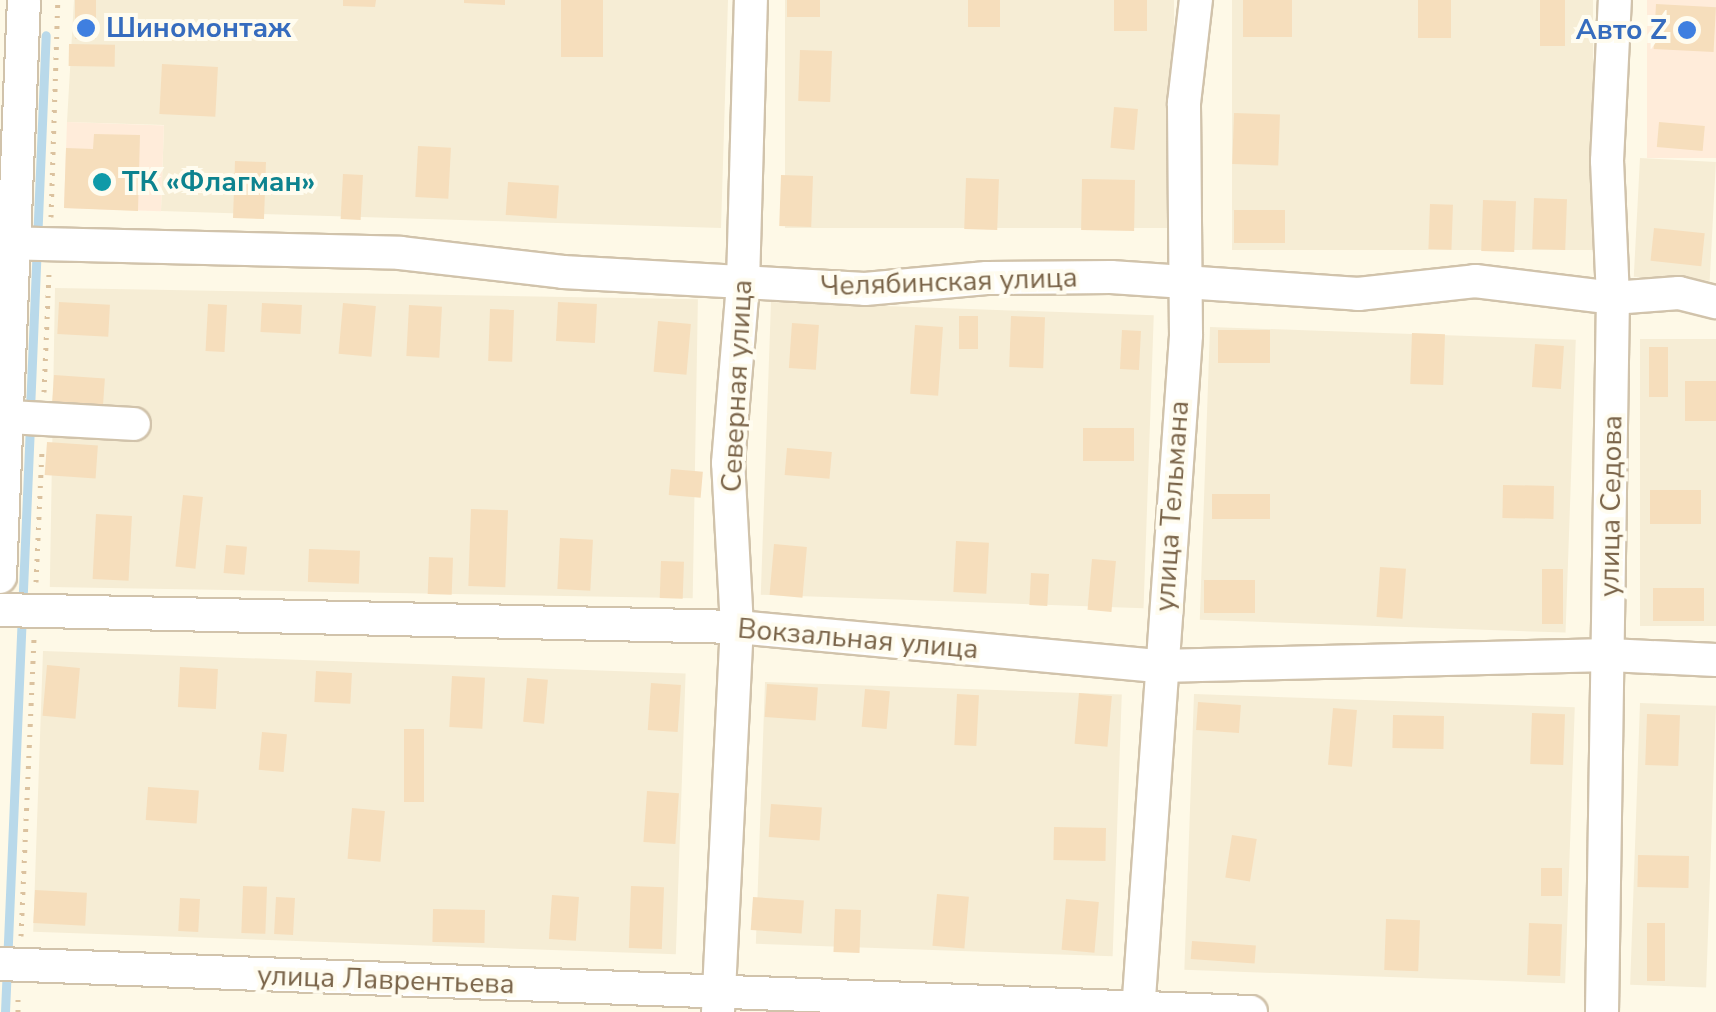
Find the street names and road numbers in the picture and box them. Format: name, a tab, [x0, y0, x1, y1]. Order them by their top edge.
street label: Челябинская улица	[820, 261, 1078, 303]
street label: Северная улица	[715, 279, 759, 493]
street label: улица Тельмана	[1148, 399, 1196, 613]
street label: улица Седова	[1593, 415, 1629, 597]
street label: Вокзальная улица	[736, 612, 980, 666]
street label: улица Лаврентьева	[257, 959, 515, 1001]

